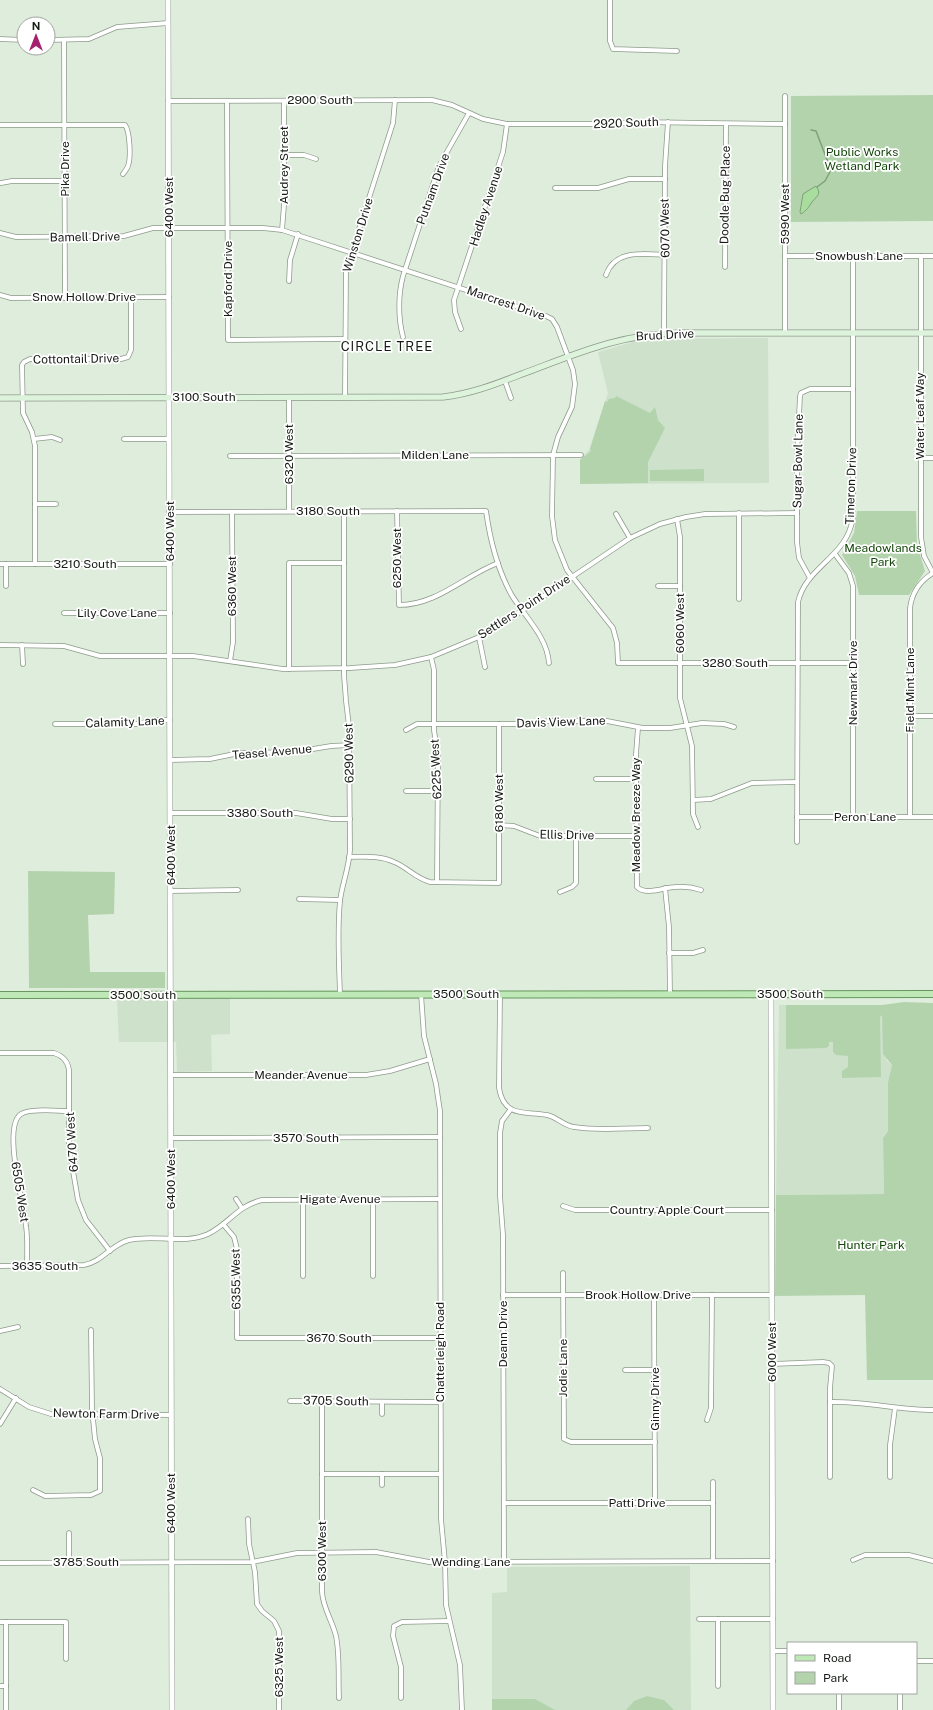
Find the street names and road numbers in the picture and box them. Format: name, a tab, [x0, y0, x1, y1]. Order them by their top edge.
street label: 2900 South	[287, 93, 353, 107]
street label: 2920 South	[593, 115, 659, 131]
street label: Audrey Street	[277, 126, 291, 204]
street label: Pika Drive	[58, 141, 72, 197]
street label: Doodle Bug Place	[717, 145, 733, 244]
street label: Putnam Drive	[414, 151, 452, 227]
street label: Hadley Avenue	[466, 164, 506, 248]
street label: 6400 West	[162, 176, 176, 237]
street label: 5990 West	[778, 183, 792, 244]
street label: Winston Drive	[340, 196, 376, 274]
street label: 6070 West	[657, 198, 673, 258]
street label: Bamell Drive	[50, 229, 121, 245]
street label: Kapford Drive	[221, 241, 235, 317]
street label: Snowbush Lane	[815, 249, 903, 263]
street label: Marcrest Drive	[465, 283, 547, 323]
street label: Snow Hollow Drive	[32, 290, 136, 304]
street label: Brud Drive	[635, 326, 695, 344]
street label: Cottontail Drive	[33, 351, 119, 367]
street label: Water Leaf Way	[913, 372, 927, 460]
street label: 3100 South	[172, 390, 236, 404]
street label: Sugar Bowl Lane	[790, 414, 806, 508]
street label: 6320 West	[282, 424, 296, 484]
street label: Timeron Drive	[843, 447, 859, 525]
street label: Milden Lane	[401, 448, 469, 462]
street label: 6400 West	[163, 500, 177, 561]
street label: 3180 South	[296, 504, 360, 518]
street label: 6250 West	[390, 527, 404, 588]
street label: 6360 West	[225, 555, 239, 616]
street label: 3210 South	[53, 557, 117, 571]
street label: Settlers Point Drive	[475, 572, 573, 642]
street label: 6060 West	[673, 593, 687, 653]
street label: Lily Cove Lane	[77, 606, 157, 620]
street label: Newmark Drive	[846, 640, 860, 726]
street label: Field Mint Lane	[903, 647, 917, 733]
street label: 3280 South	[702, 656, 768, 670]
street label: Davis View Lane	[516, 713, 606, 731]
street label: Calamity Lane	[85, 714, 165, 730]
street label: 6290 West	[341, 722, 357, 783]
street label: 6225 West	[427, 738, 445, 800]
street label: Teasel Avenue	[231, 742, 313, 762]
street label: Meadow Breeze Way	[629, 757, 643, 872]
street label: 6180 West	[492, 774, 506, 832]
street label: 3380 South	[227, 806, 293, 820]
street label: Peron Lane	[834, 810, 897, 824]
street label: 6400 West	[164, 824, 178, 885]
street label: Ellis Drive	[539, 828, 595, 842]
street label: 3500 South	[433, 987, 499, 1001]
street label: 3500 South	[757, 987, 823, 1001]
street label: 3500 South	[110, 988, 176, 1002]
street label: Meander Avenue	[254, 1068, 348, 1082]
street label: 6470 West	[63, 1111, 81, 1173]
street label: 3570 South	[273, 1131, 339, 1145]
street label: 6400 West	[164, 1148, 178, 1209]
street label: 6505 West	[8, 1161, 32, 1224]
street label: Higate Avenue	[299, 1192, 381, 1206]
street label: Country Apple Court	[610, 1203, 725, 1217]
street label: 6355 West	[228, 1248, 244, 1310]
street label: 3635 South	[12, 1259, 78, 1273]
street label: Brook Hollow Drive	[585, 1288, 691, 1302]
street label: Deann Drive	[496, 1300, 510, 1368]
street label: Chatterleigh Road	[433, 1302, 447, 1402]
street label: 6000 West	[765, 1322, 779, 1382]
street label: 3670 South	[306, 1331, 372, 1345]
street label: Jodie Lane	[556, 1339, 570, 1397]
street label: Ginny Drive	[648, 1367, 662, 1431]
street label: 3705 South	[303, 1393, 369, 1409]
street label: Newton Farm Drive	[53, 1406, 160, 1422]
street label: 6400 West	[164, 1472, 178, 1533]
street label: Patti Drive	[608, 1496, 666, 1510]
street label: 6300 West	[315, 1520, 329, 1581]
street label: 3785 South	[53, 1555, 119, 1569]
street label: Wending Lane	[431, 1555, 511, 1569]
street label: 6325 West	[272, 1636, 286, 1697]

